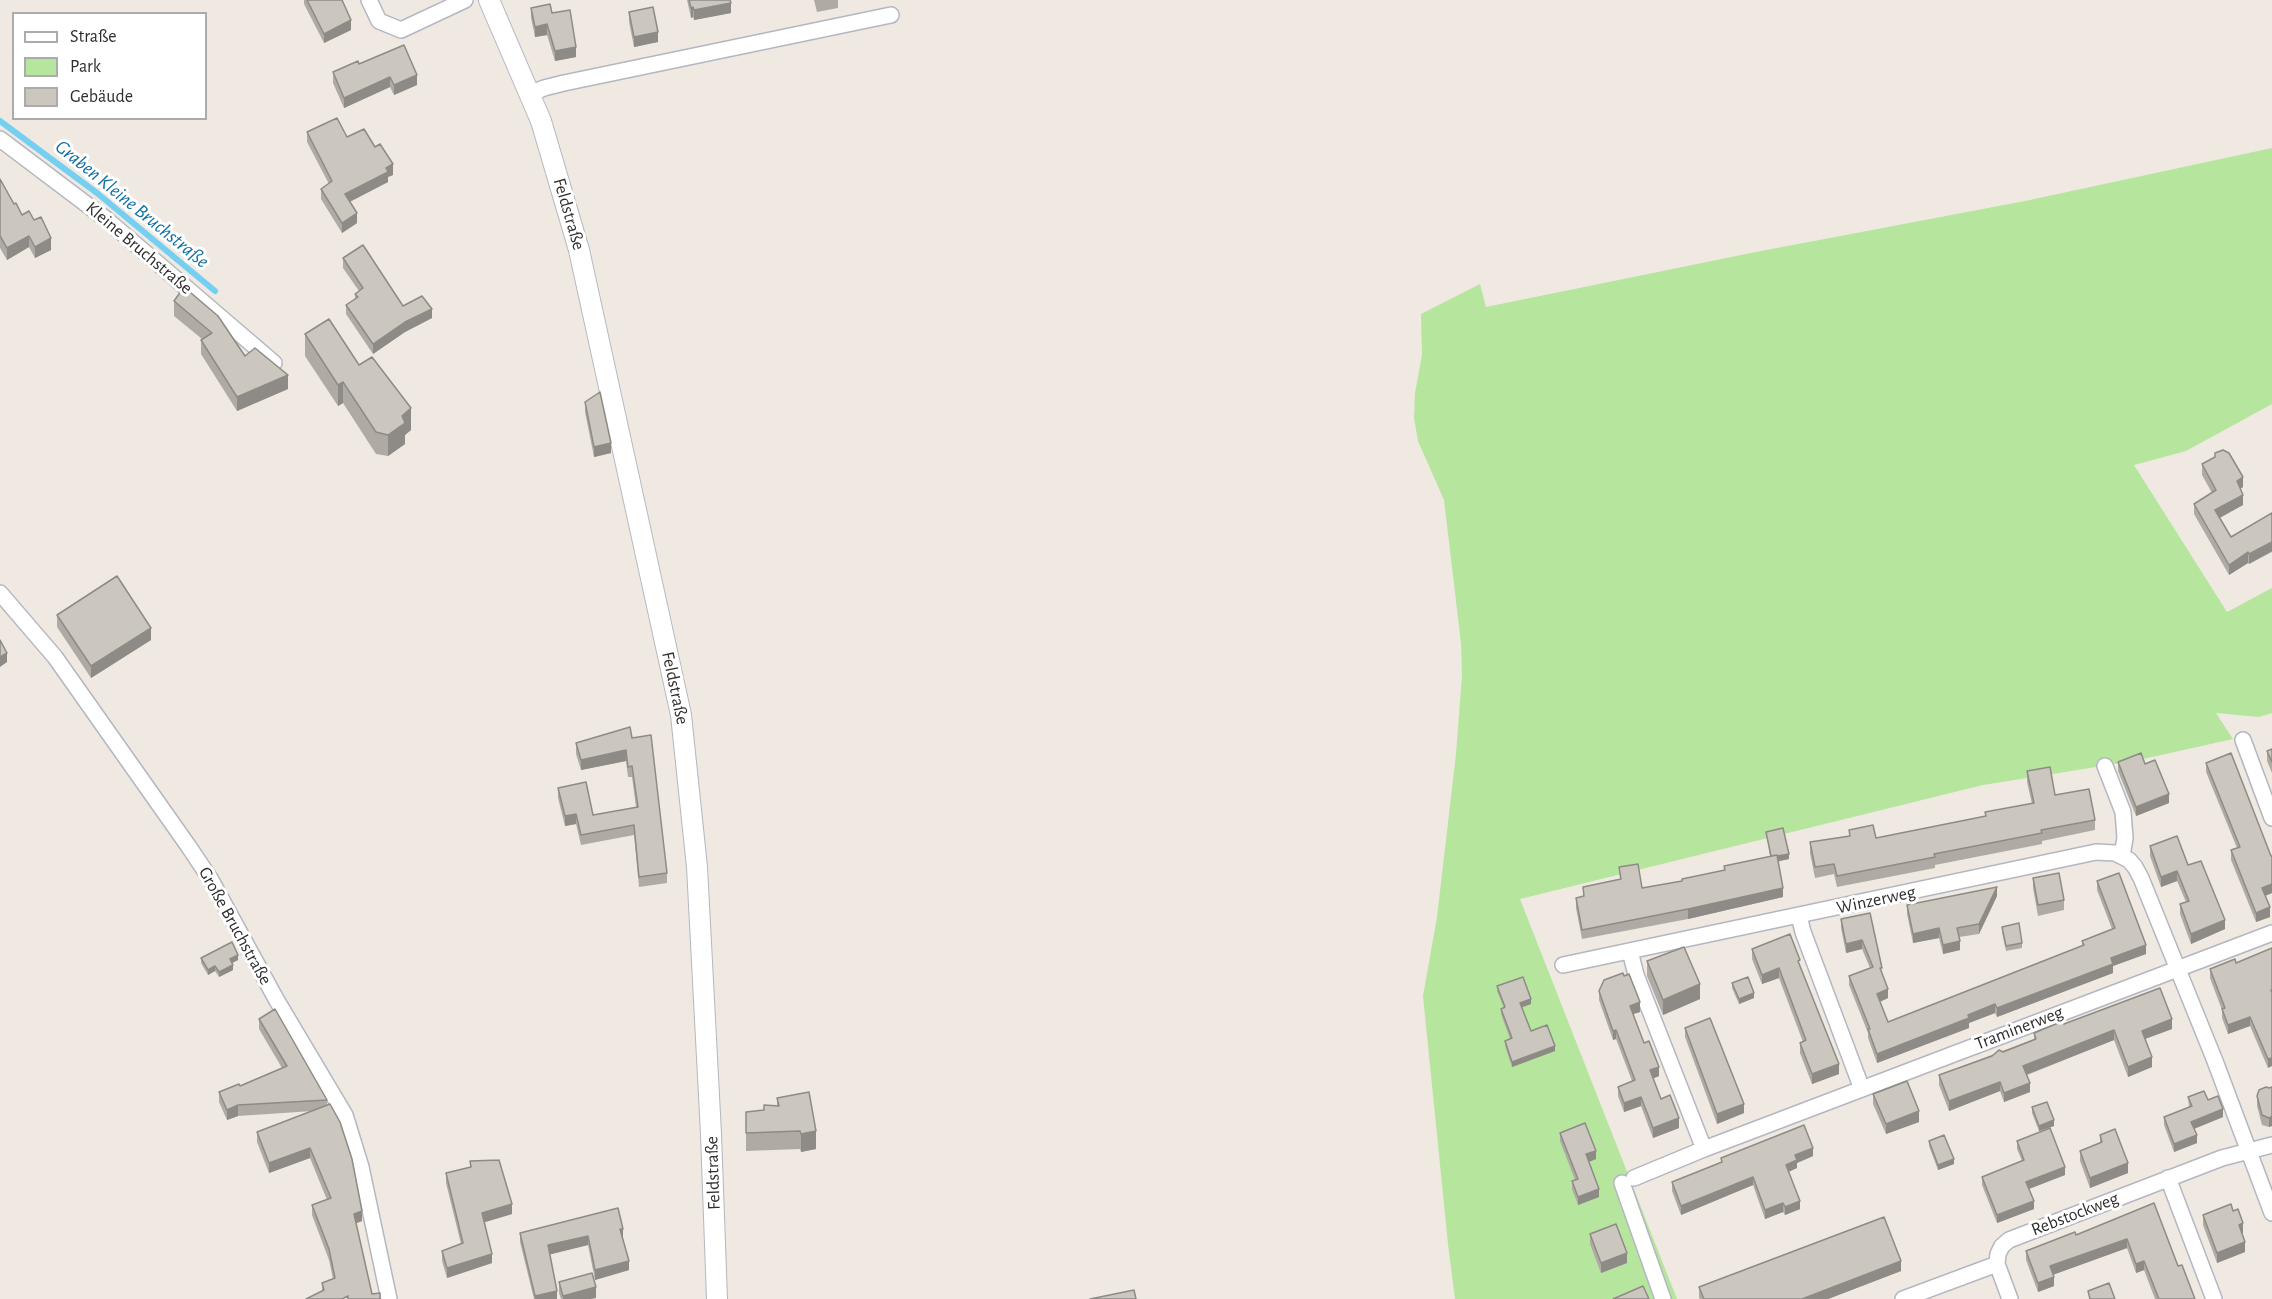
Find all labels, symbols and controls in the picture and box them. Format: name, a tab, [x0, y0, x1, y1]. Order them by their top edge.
legend	[12, 12, 207, 120]
text: Straße	[70, 28, 116, 46]
text: Park	[70, 58, 101, 76]
text: Gebäude	[70, 88, 133, 106]
water label: Graben Kleine Bruchstraße	[50, 135, 214, 273]
street label: Feldstraße	[548, 176, 590, 252]
street label: Kleine Bruchstraße	[81, 197, 197, 299]
street label: Feldstraße	[657, 650, 693, 726]
street label: Große Bruchstraße	[194, 863, 276, 989]
street label: Winzerweg	[1835, 881, 1917, 919]
street label: Traminerweg	[1972, 1001, 2066, 1055]
street label: Feldstraße	[701, 1136, 725, 1210]
street label: Rebstockweg	[2028, 1187, 2122, 1241]

